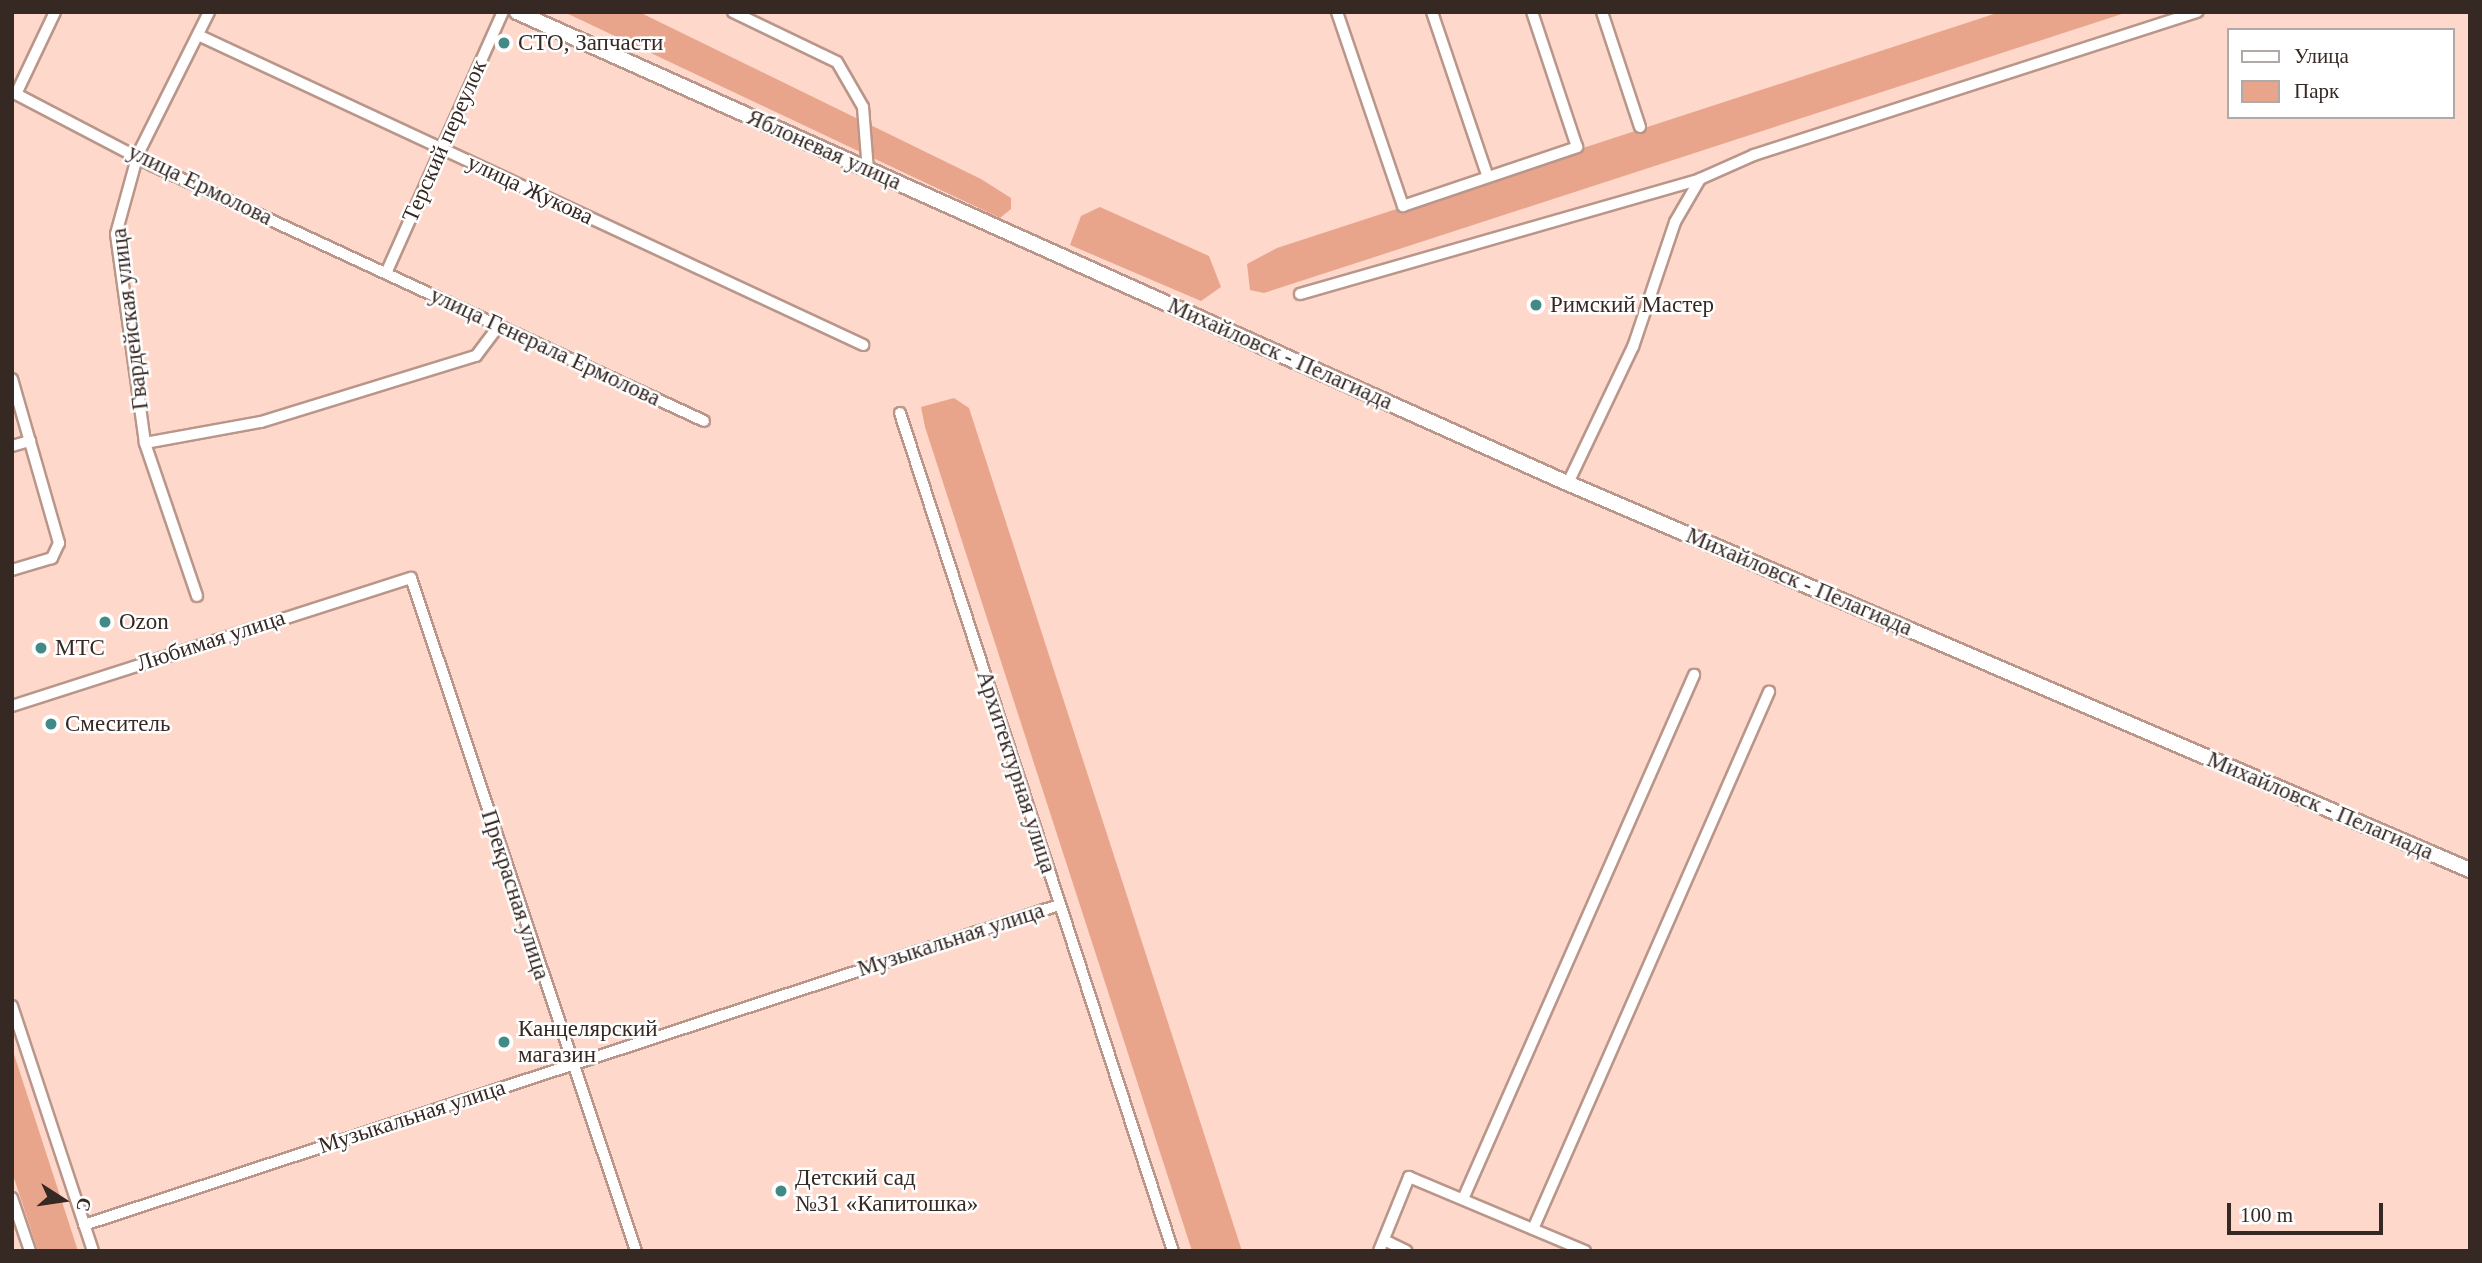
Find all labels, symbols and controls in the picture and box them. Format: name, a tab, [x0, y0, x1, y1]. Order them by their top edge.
legend	[2226, 28, 2454, 119]
place label: СТО, Запчасти	[518, 29, 663, 57]
marker: СТО, Запчасти	[496, 35, 512, 51]
text: Улица	[2294, 44, 2349, 68]
street label: Терский переулок	[397, 55, 493, 227]
text: Парк	[2294, 79, 2339, 103]
street label: Яблоневая улица	[743, 104, 905, 196]
street label: улица Ермолова	[123, 138, 277, 232]
street label: улица Жукова	[463, 149, 597, 231]
street label: Гвардейская улица	[105, 227, 155, 411]
street label: улица Генерала Ермолова	[425, 281, 665, 413]
place label: Римский Мастер	[1550, 291, 1714, 319]
street label: Михайловск - Пелагиада	[1163, 292, 1397, 416]
marker: Римский Мастер	[1528, 297, 1544, 313]
street label: Михайловск - Пелагиада	[1682, 522, 1916, 642]
street label: Любимая улица	[133, 604, 289, 678]
place label: Ozon	[119, 608, 169, 636]
marker: Ozon	[97, 614, 113, 630]
place label: МТС	[55, 634, 105, 662]
marker: МТС	[33, 640, 49, 656]
street label: Архитектурная улица	[970, 667, 1062, 877]
place label: Смеситель	[65, 710, 170, 738]
marker: Смеситель	[43, 716, 59, 732]
street label: Михайловск - Пелагиада	[2203, 746, 2437, 866]
street label: Прекрасная улица	[475, 807, 555, 983]
street label: Музыкальная улица	[854, 897, 1048, 983]
place label: Канцелярский магазин	[518, 1015, 658, 1069]
marker: Канцелярский магазин	[496, 1034, 512, 1050]
street label: Музыкальная улица	[315, 1074, 509, 1160]
place label: Детский сад №31 «Капитошка»	[795, 1164, 978, 1218]
north arrow	[28, 1165, 98, 1235]
marker: Детский сад №31 «Капитошка»	[773, 1183, 789, 1199]
scale bar	[2230, 1190, 2386, 1234]
text: С	[72, 1196, 96, 1213]
text: 100 m	[2240, 1203, 2293, 1227]

